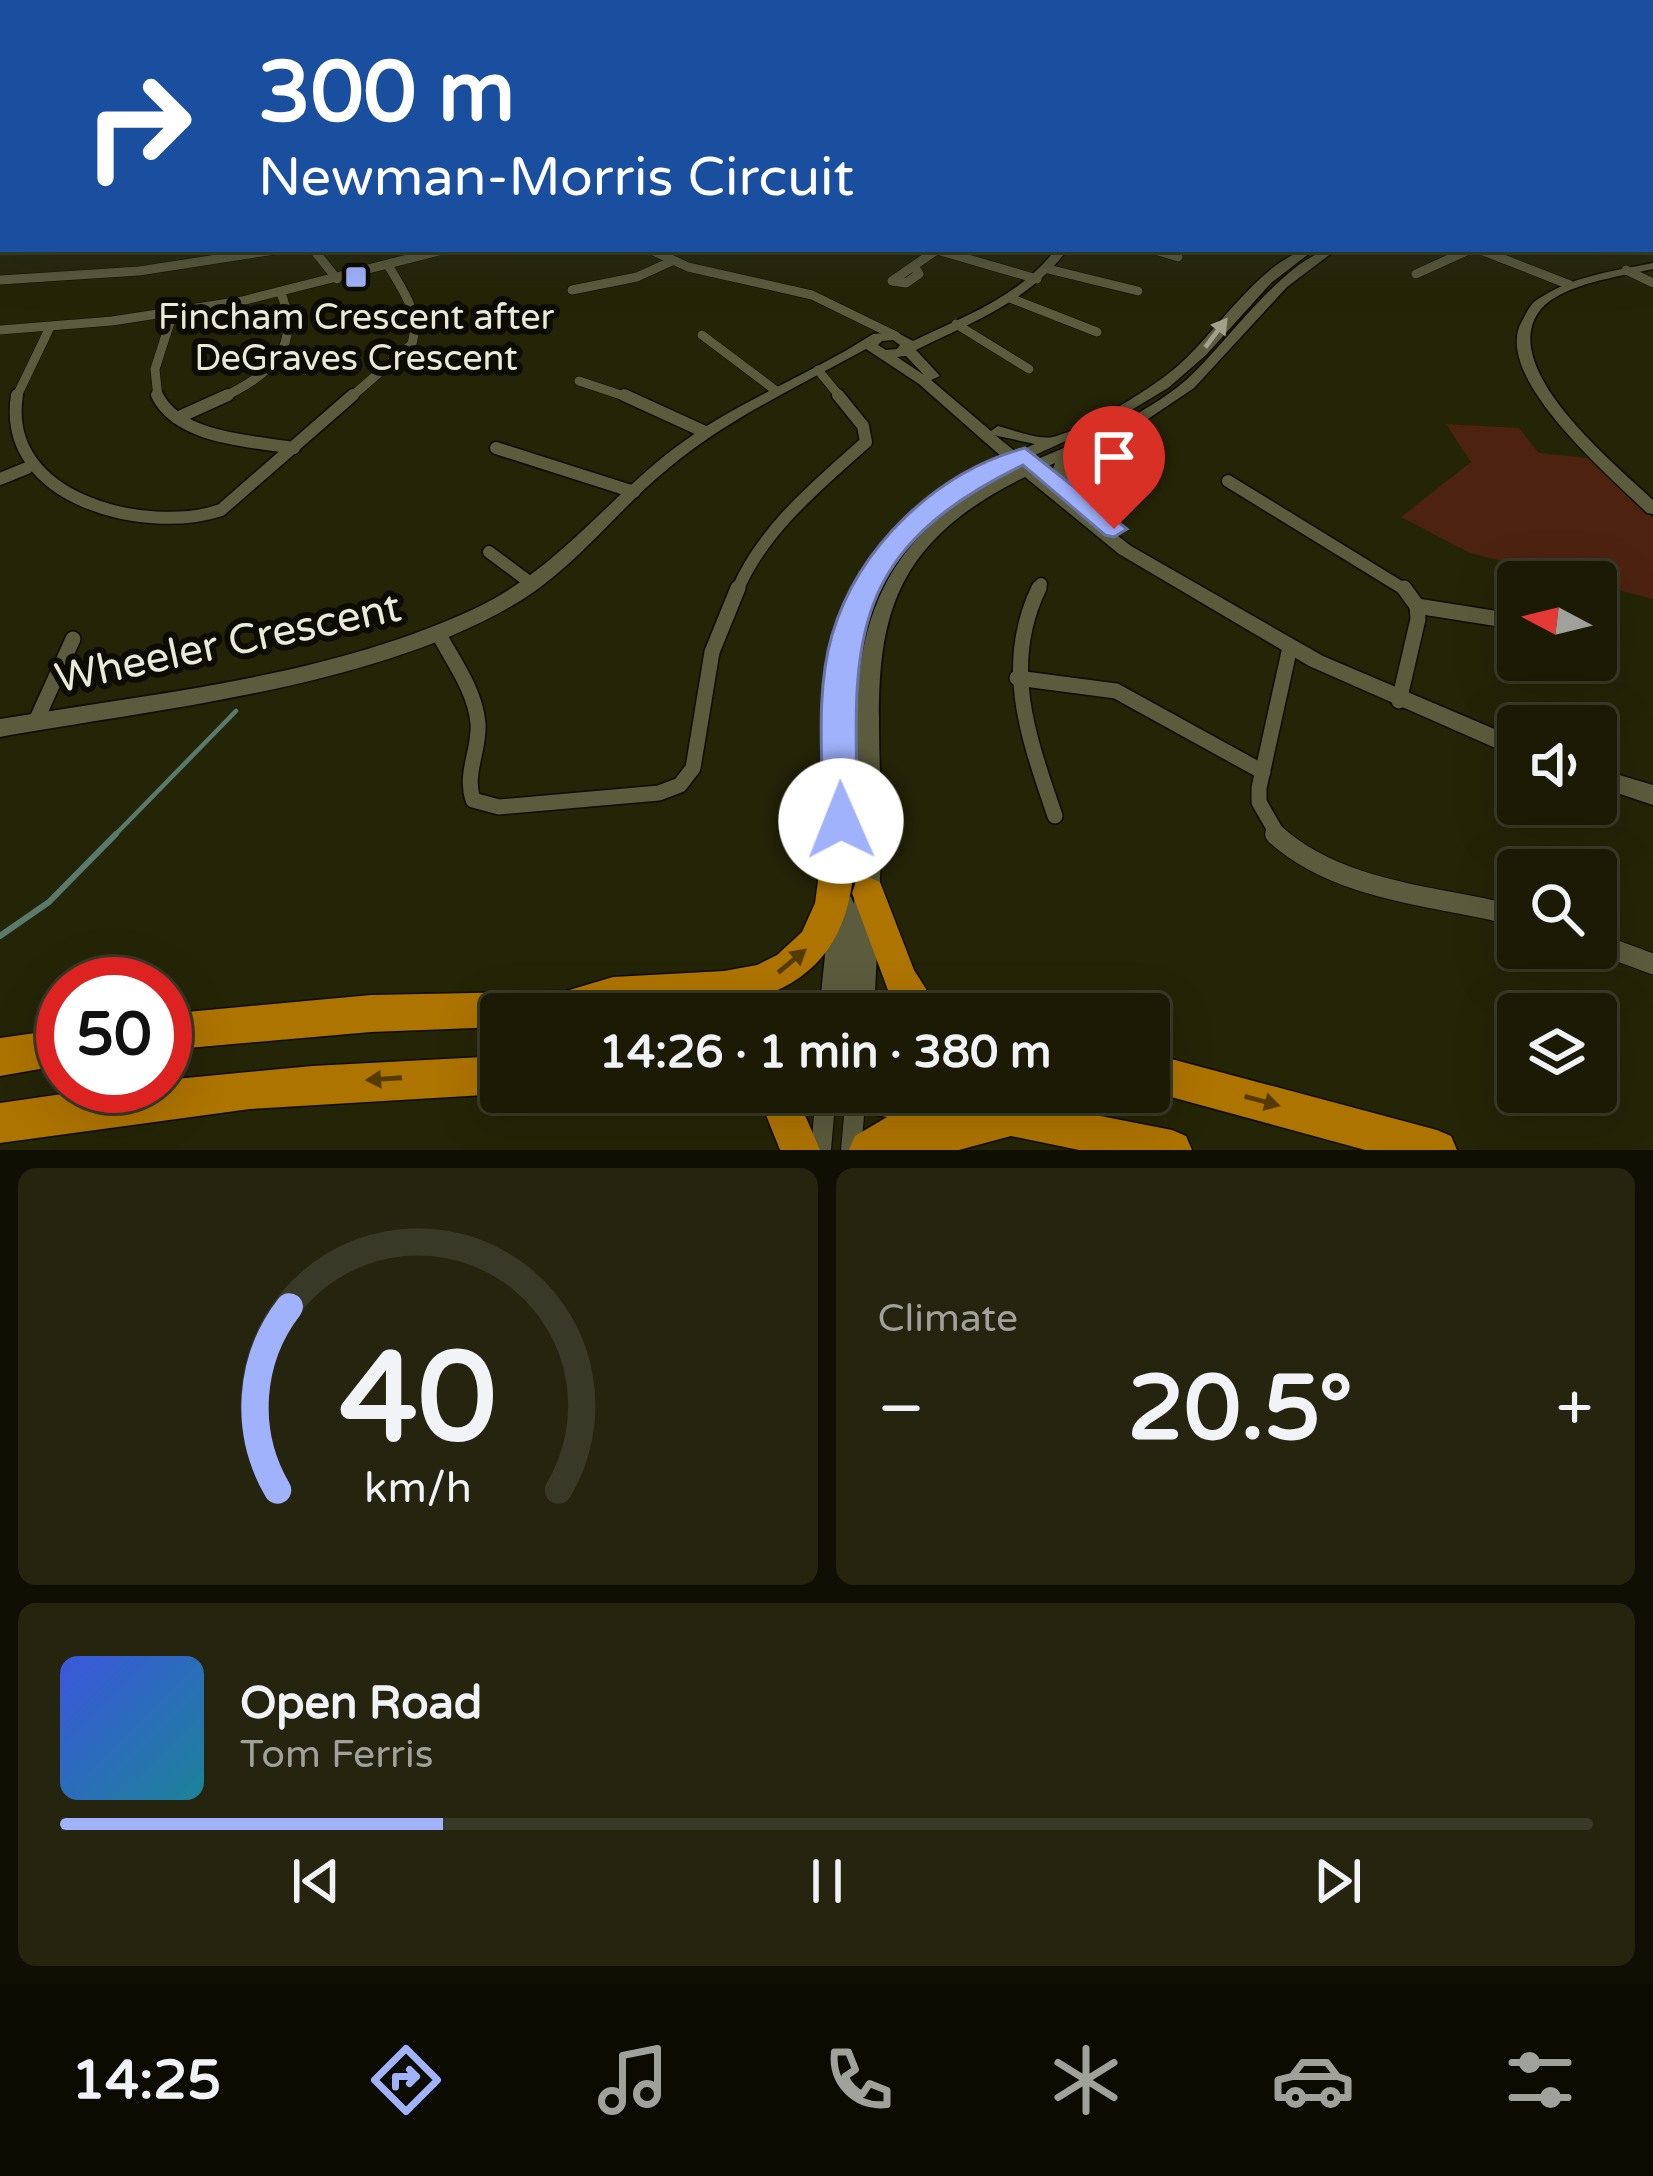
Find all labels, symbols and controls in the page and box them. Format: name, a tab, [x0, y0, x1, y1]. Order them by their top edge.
text: 300 m	[258, 43, 515, 144]
icon: right	[60, 48, 216, 204]
text: Newman-Morris Circuit	[258, 145, 854, 210]
marker: Fincham Crescent after DeGraves Crescent	[343, 264, 369, 290]
place label: Fincham Crescent after DeGraves Crescent	[158, 296, 555, 380]
one-way arrow	[1204, 317, 1228, 349]
pin	[1063, 406, 1165, 529]
icon: arrive	[1081, 424, 1147, 490]
north arrow	[1497, 561, 1617, 681]
map controls	[1497, 561, 1617, 1113]
street label: Wheeler Crescent	[50, 581, 406, 705]
button: sound	[1497, 705, 1617, 825]
position arrow	[778, 758, 904, 884]
button: search	[1497, 849, 1617, 969]
one-way arrow	[776, 949, 807, 974]
speed limit sign: 50	[36, 957, 192, 1113]
button: layers	[1497, 993, 1617, 1113]
text: 14:26 · 1 min · 380 m	[599, 1026, 1051, 1080]
one-way arrow	[365, 1070, 402, 1089]
one-way arrow	[1244, 1092, 1281, 1111]
text: Climate	[878, 1295, 1018, 1342]
text: 40	[339, 1324, 496, 1475]
text: 20.5°	[1128, 1355, 1353, 1464]
text: −	[878, 1369, 925, 1449]
text: +	[1556, 1369, 1593, 1449]
text: km/h	[364, 1462, 472, 1513]
text: Open Road	[240, 1677, 482, 1731]
text: Tom Ferris	[240, 1731, 433, 1778]
icon: previous	[283, 1848, 349, 1914]
icon: pause	[794, 1848, 860, 1914]
icon: next	[1305, 1848, 1371, 1914]
icon: directions	[364, 2038, 448, 2122]
icon: music	[591, 2038, 675, 2122]
icon: phone	[817, 2038, 901, 2122]
icon: climate	[1044, 2038, 1128, 2122]
icon: car	[1271, 2038, 1355, 2122]
icon: filters	[1498, 2038, 1582, 2122]
text: 14:25	[71, 2048, 221, 2113]

